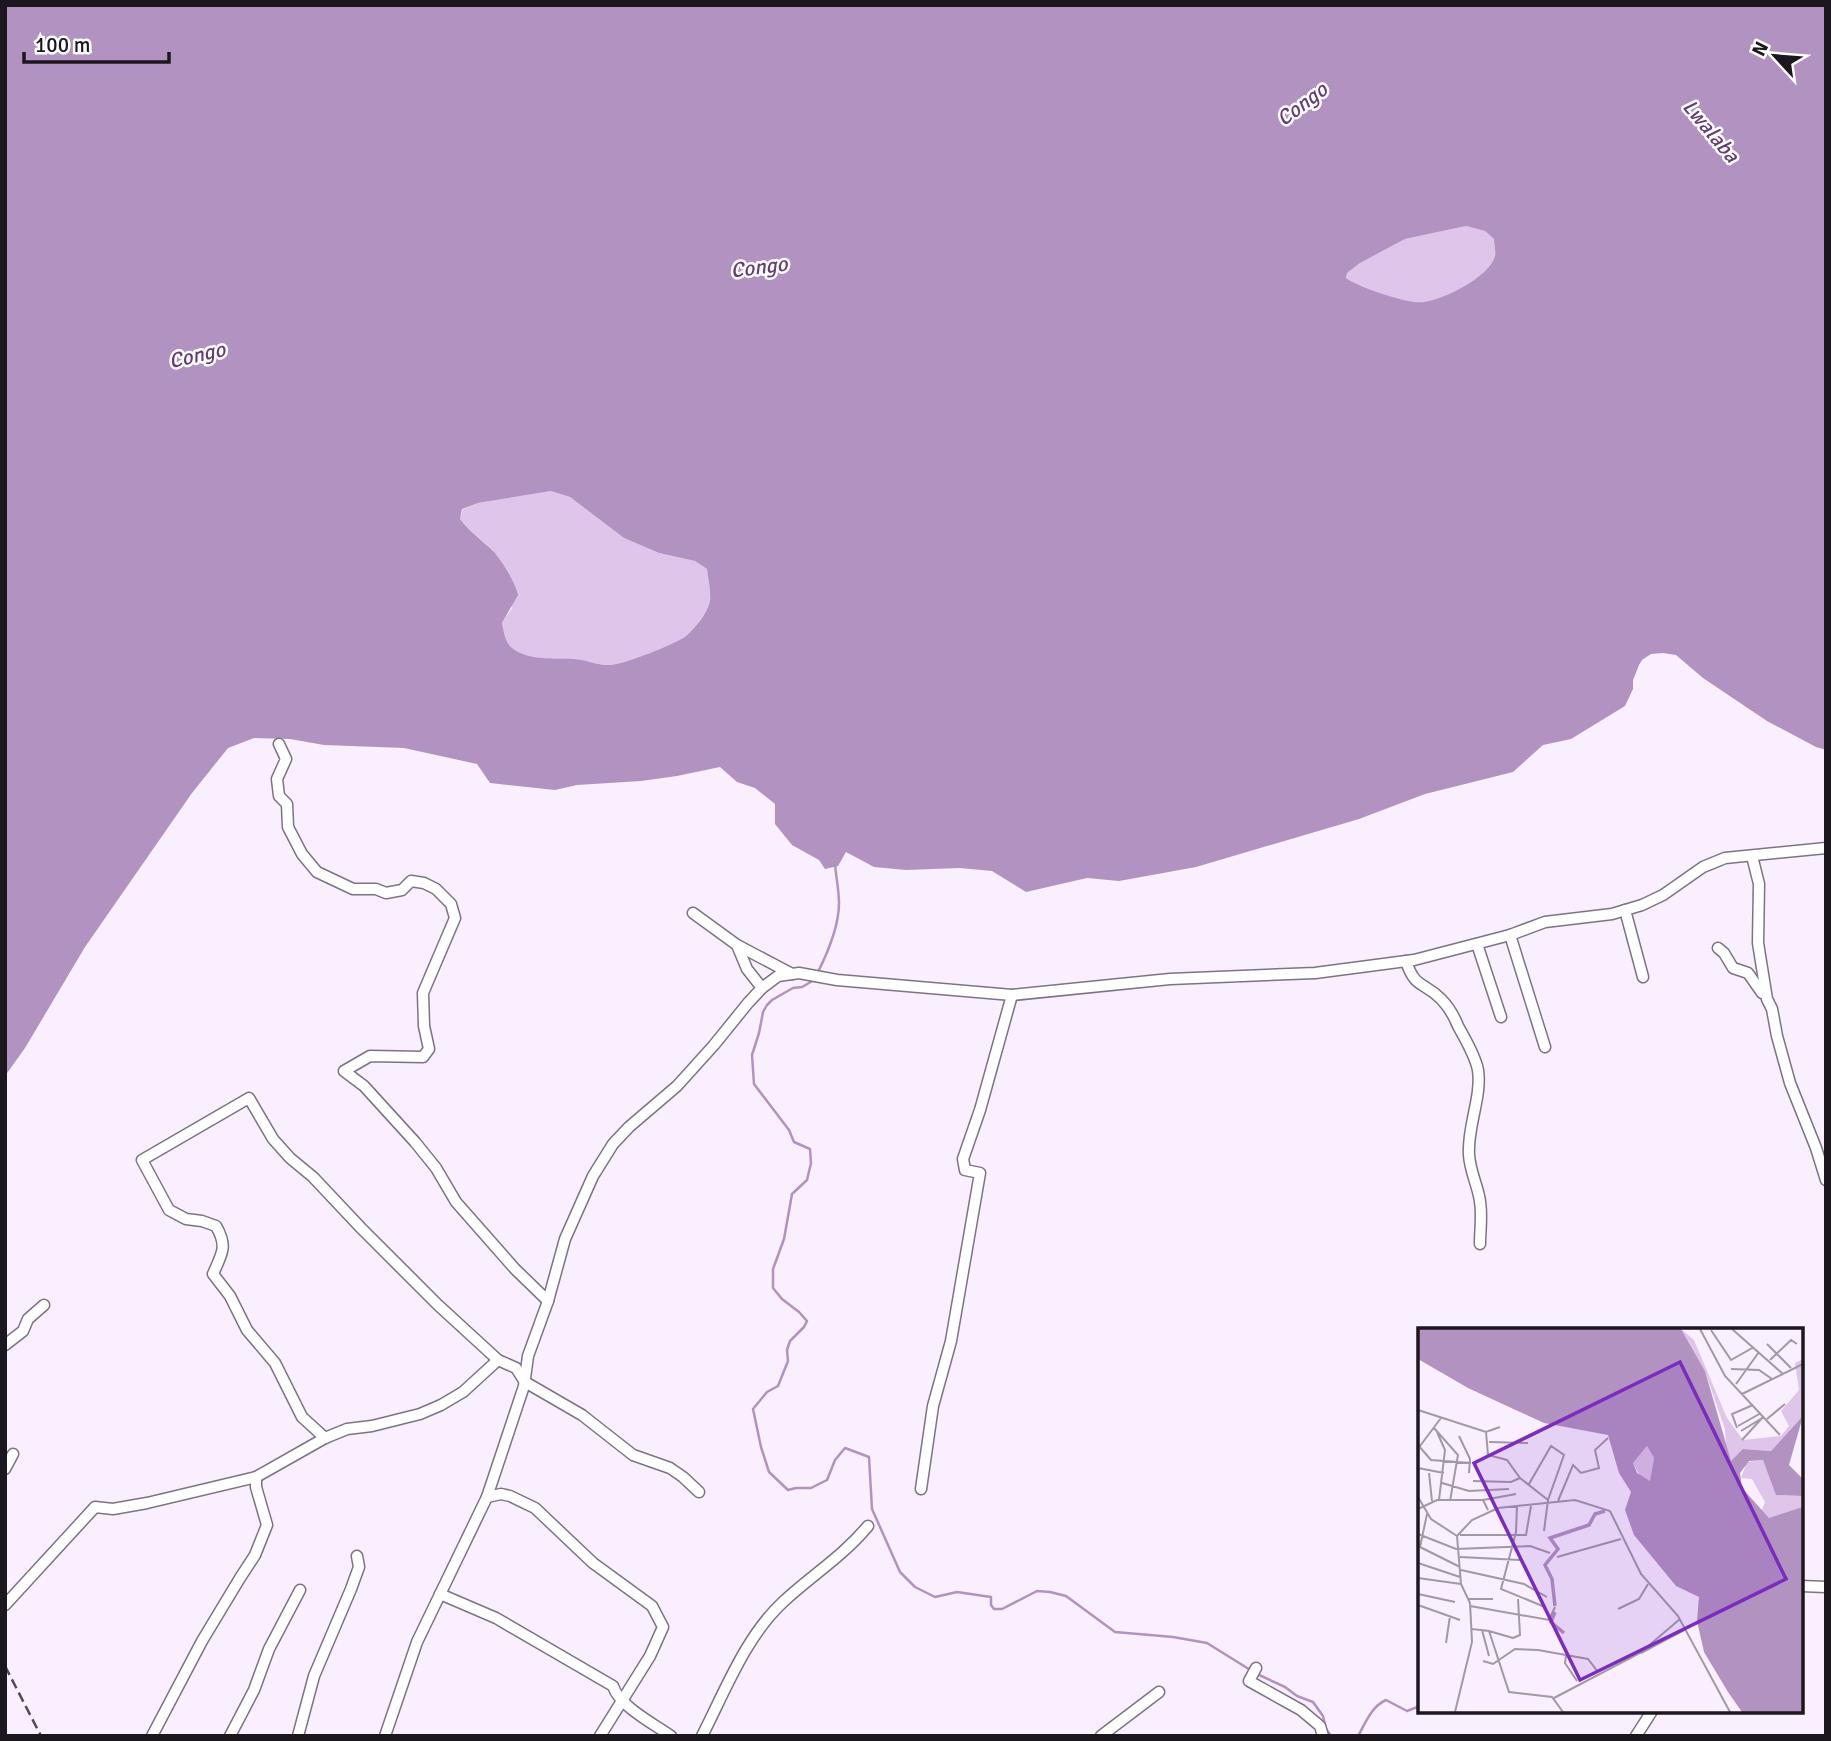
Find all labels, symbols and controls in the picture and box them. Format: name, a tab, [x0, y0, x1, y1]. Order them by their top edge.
scale bar	[24, 21, 170, 65]
north arrow	[1740, 21, 1810, 91]
text: 100 m	[35, 32, 90, 58]
text: N	[1747, 38, 1774, 60]
water label: Congo	[1271, 76, 1333, 132]
water label: Lwalaba	[1677, 94, 1746, 169]
water label: Congo	[729, 250, 790, 283]
water label: Congo	[166, 336, 229, 374]
inset map	[1418, 1328, 1803, 1713]

